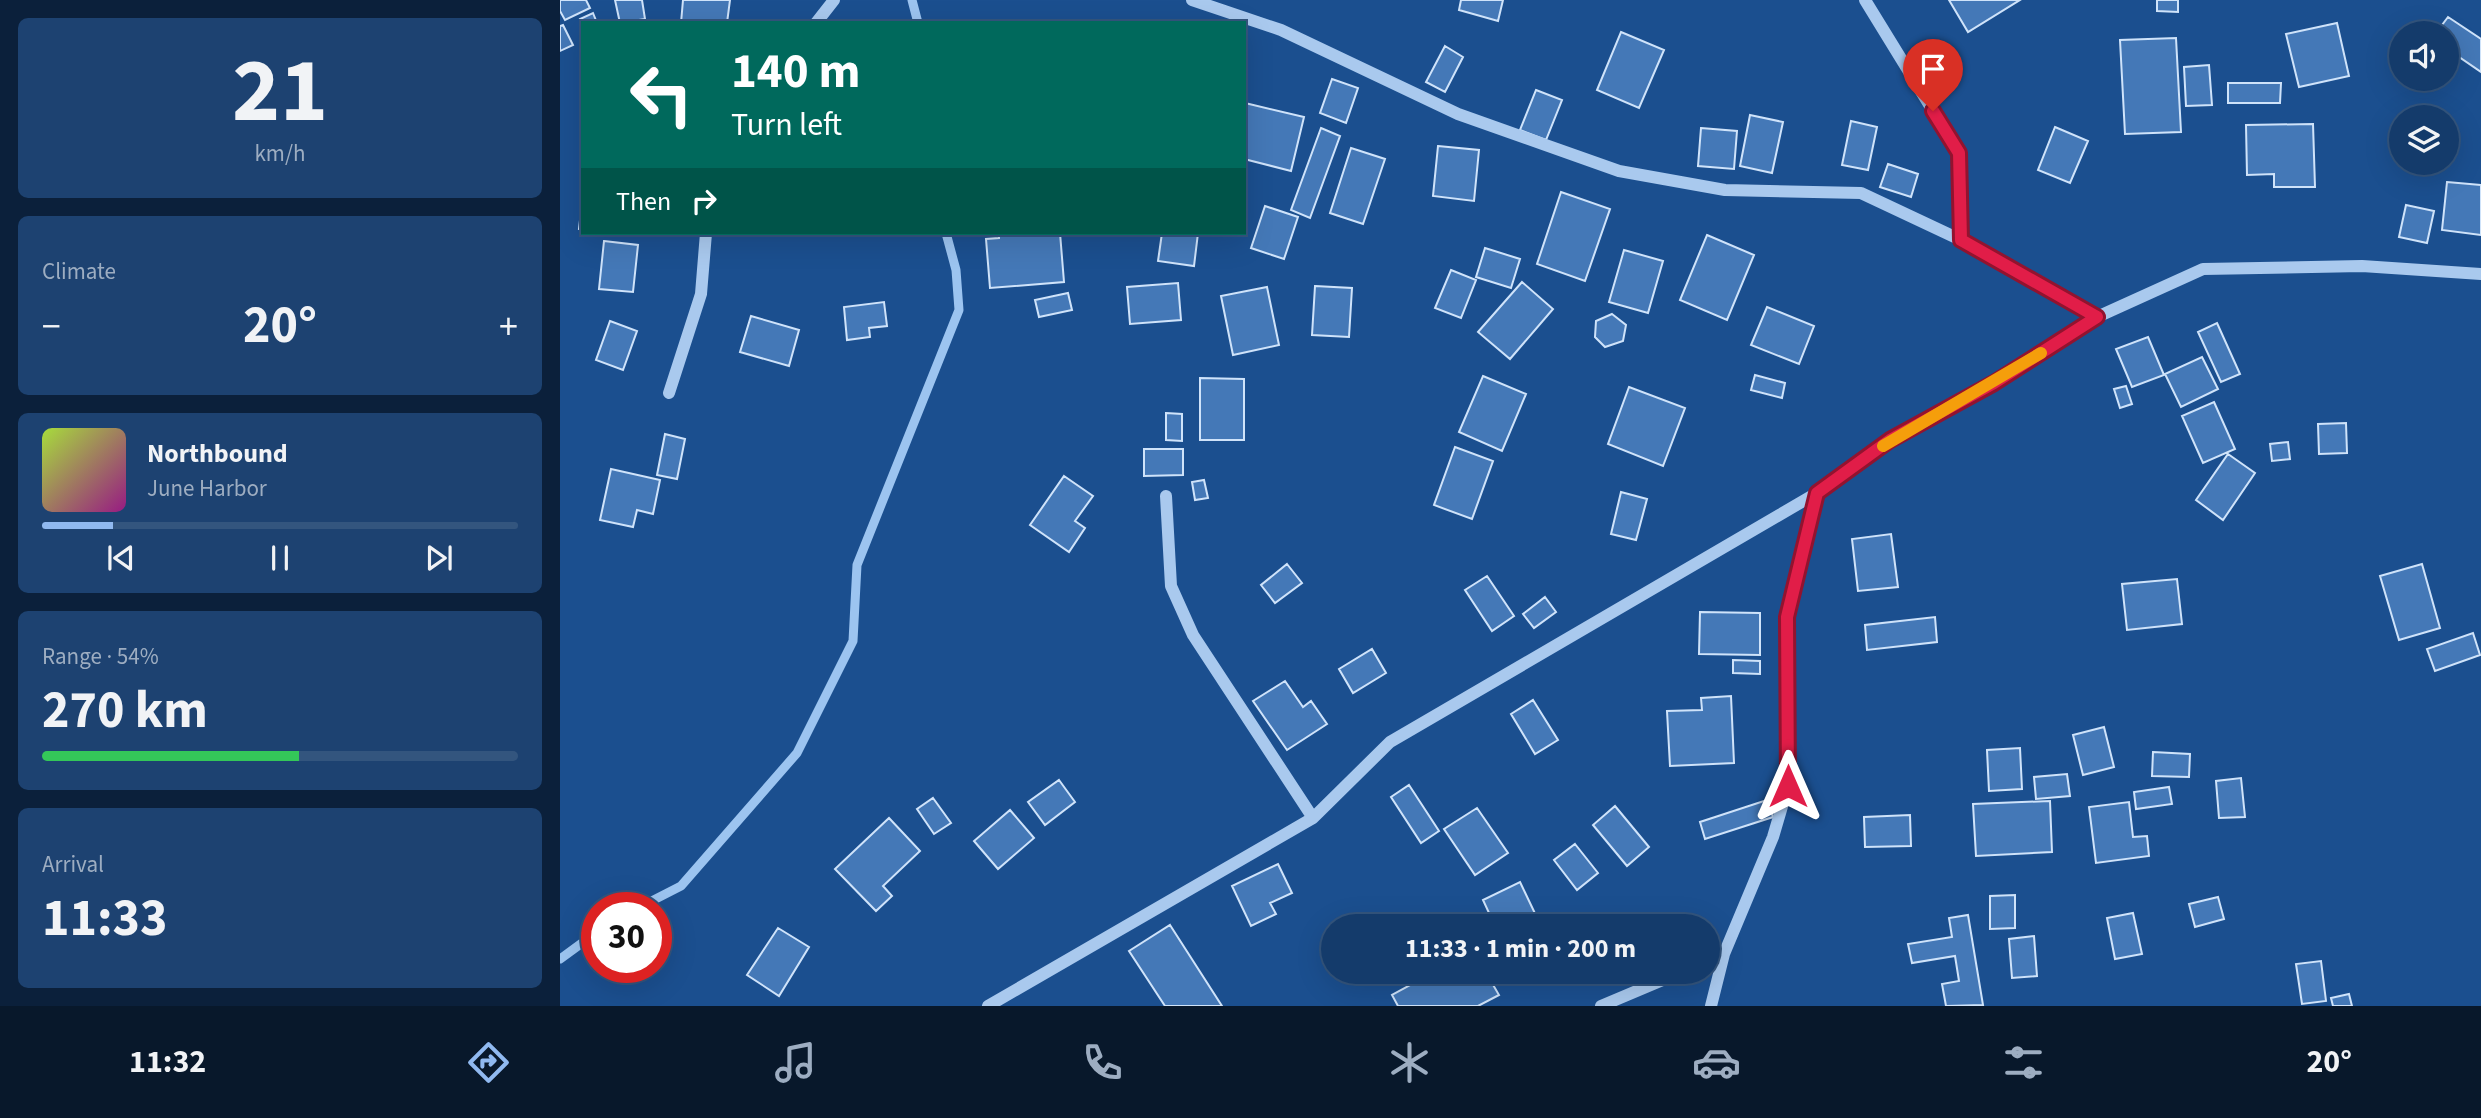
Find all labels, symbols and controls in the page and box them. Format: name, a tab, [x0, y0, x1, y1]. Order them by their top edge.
map controls	[2389, 21, 2459, 175]
button: sound	[2389, 21, 2459, 91]
text: 21	[232, 27, 328, 156]
text: 140 m	[731, 37, 860, 107]
pin	[1903, 39, 1963, 111]
icon: left	[616, 49, 707, 140]
icon: arrive	[1914, 50, 1952, 88]
text: Turn left	[731, 102, 842, 148]
button: layers	[2389, 105, 2459, 175]
text: km/h	[254, 137, 306, 170]
icon: right	[685, 182, 723, 220]
text: Then	[616, 183, 671, 220]
text: Climate	[42, 255, 116, 288]
text: 20°	[243, 289, 317, 363]
text: −	[42, 300, 61, 354]
text: +	[499, 300, 518, 354]
text: Northbound	[147, 435, 288, 472]
text: June Harbor	[147, 472, 267, 505]
icon: previous	[102, 539, 140, 577]
icon: pause	[261, 539, 299, 577]
icon: next	[420, 539, 458, 577]
text: Range · 54%	[42, 640, 159, 673]
text: 270 km	[42, 674, 208, 748]
position arrow	[1751, 749, 1825, 823]
text: Arrival	[42, 848, 104, 881]
text: 11:33	[42, 882, 167, 956]
speed limit sign: 30	[581, 892, 672, 983]
text: 11:33 · 1 min · 200 m	[1405, 930, 1636, 967]
icon: directions	[464, 1038, 513, 1087]
icon: music	[771, 1038, 820, 1087]
icon: phone	[1078, 1038, 1127, 1087]
icon: climate	[1385, 1038, 1434, 1087]
icon: car	[1692, 1038, 1741, 1087]
icon: filters	[1999, 1038, 2048, 1087]
text: 11:32	[129, 1039, 206, 1085]
text: 20°	[2306, 1039, 2352, 1085]

